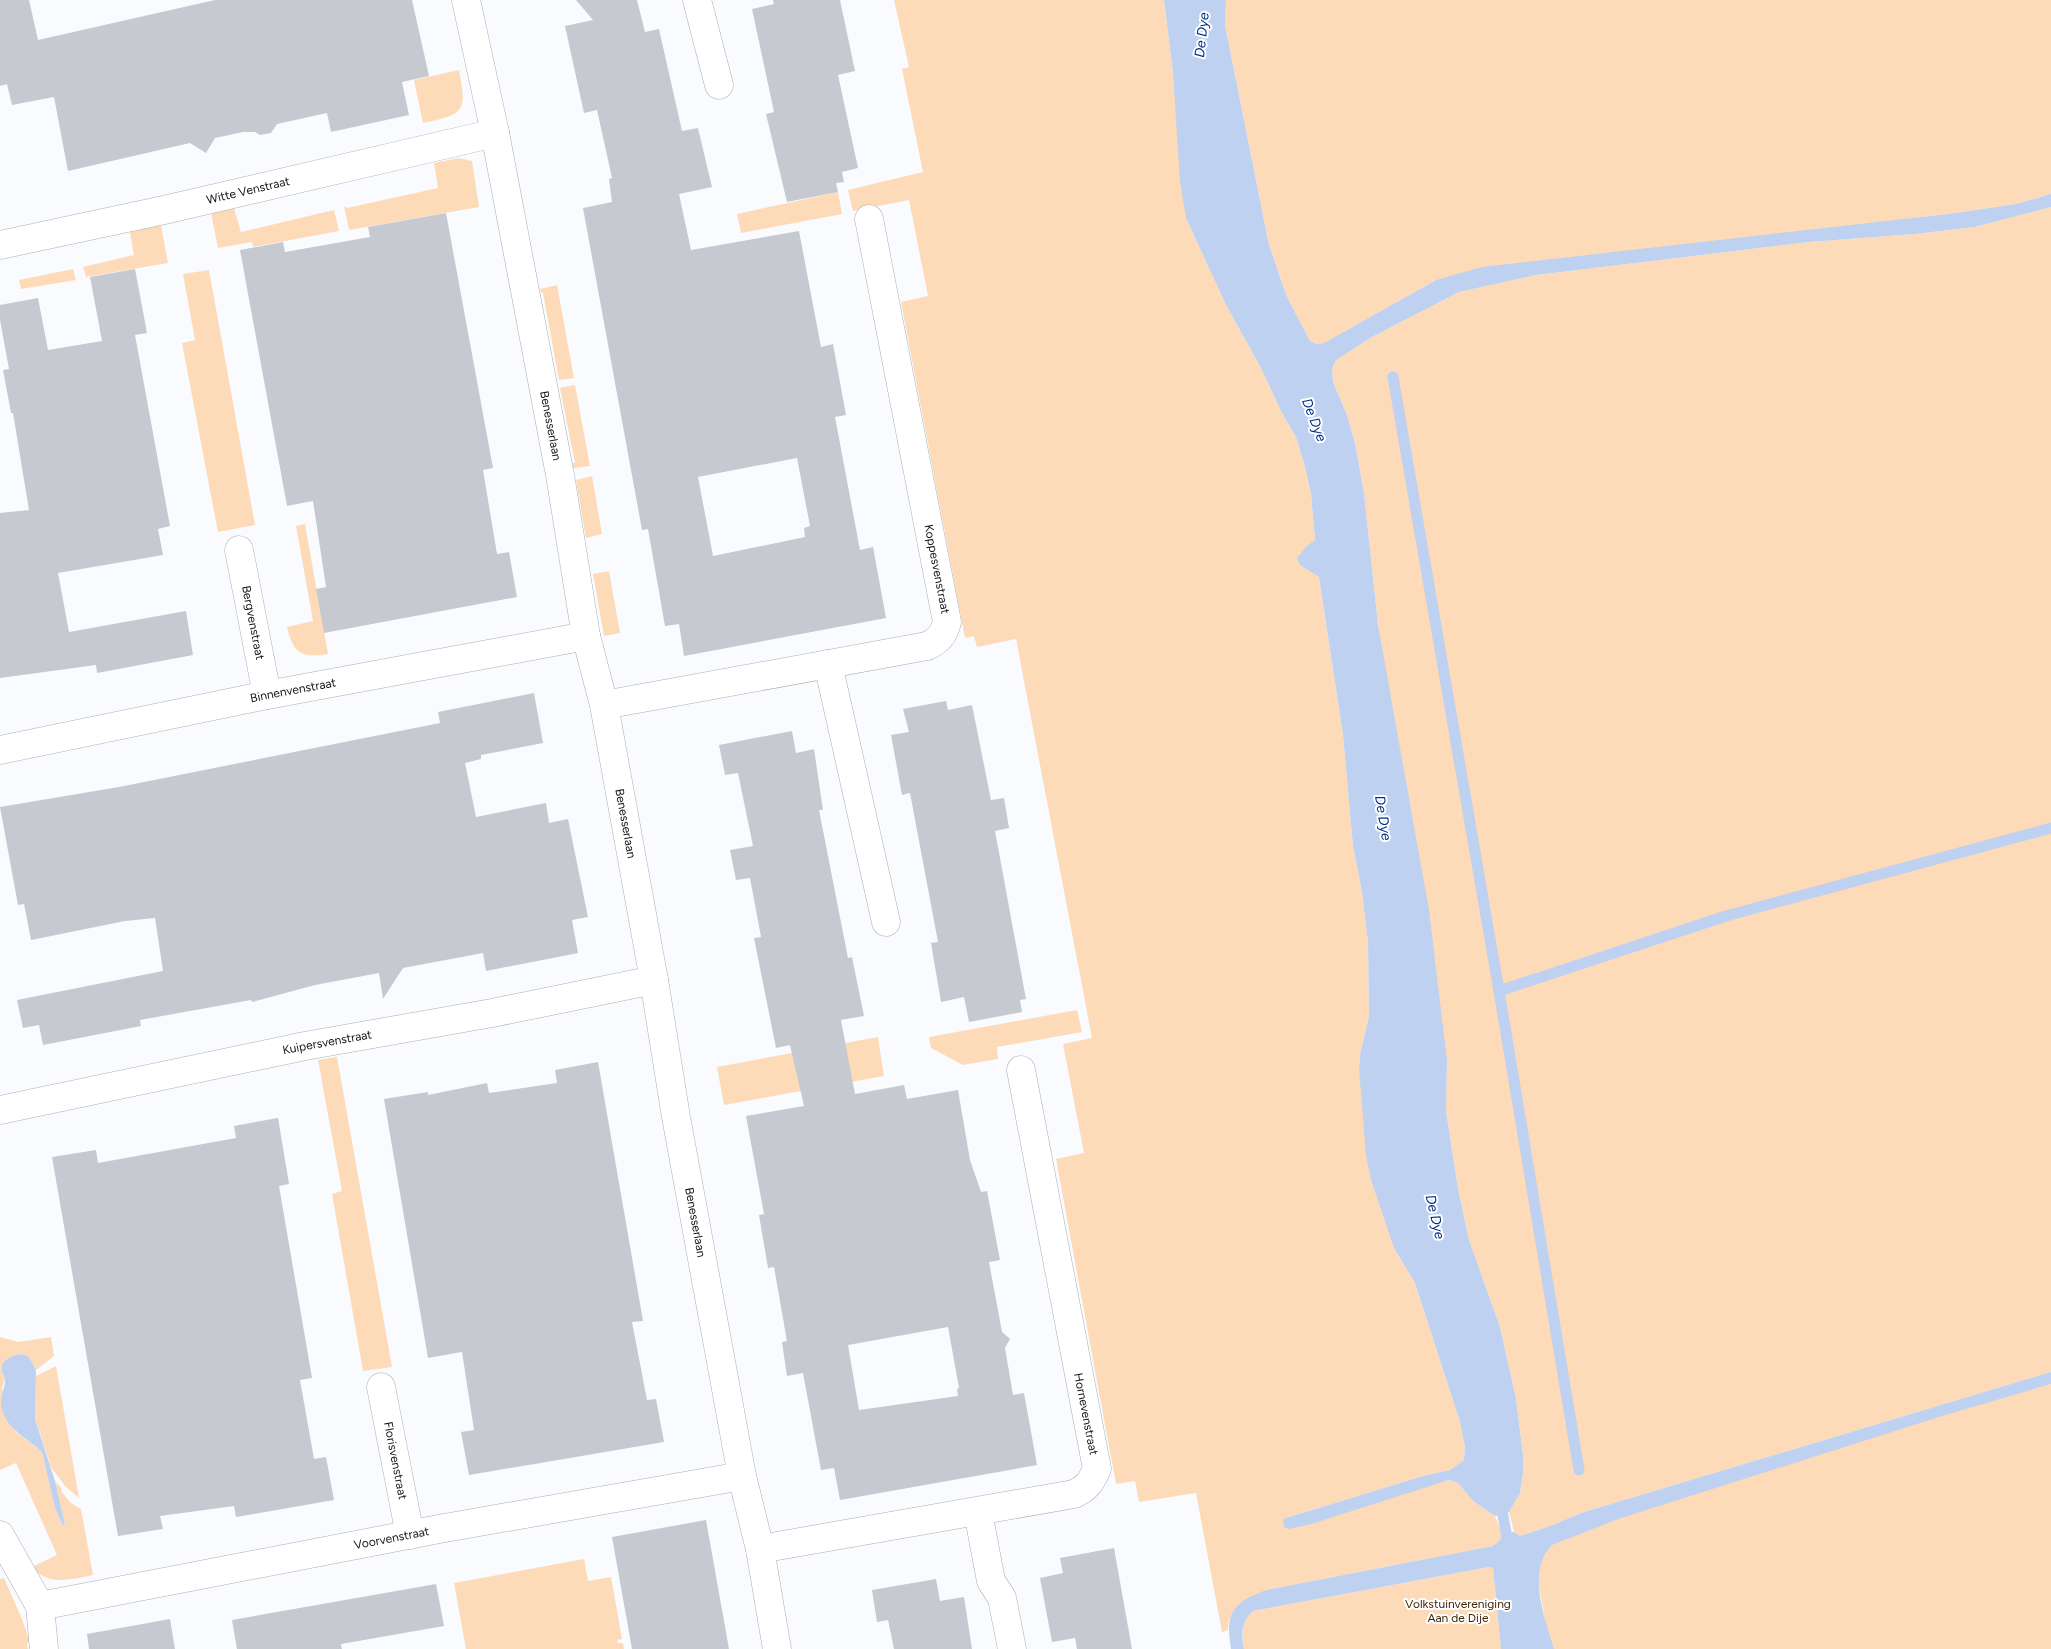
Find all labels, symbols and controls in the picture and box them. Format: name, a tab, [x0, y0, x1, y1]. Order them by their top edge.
water label: De Dye	[1191, 11, 1213, 58]
street label: Witte Venstraat	[205, 174, 291, 207]
street label: Benesserlaan	[537, 390, 564, 462]
water label: De Dye	[1298, 396, 1330, 444]
street label: Koppesvenstraat	[921, 523, 953, 615]
street label: Bergvenstraat	[239, 584, 267, 661]
street label: Binnenvenstraat	[249, 675, 337, 705]
street label: Benesserlaan	[612, 787, 639, 860]
water label: De Dye	[1371, 794, 1395, 842]
street label: Kuipersvenstraat	[281, 1027, 373, 1058]
street label: Benesserlaan	[682, 1186, 709, 1259]
water label: De Dye	[1422, 1193, 1448, 1241]
street label: Hornevenstraat	[1071, 1372, 1101, 1457]
street label: Florisvenstraat	[381, 1421, 410, 1501]
street label: Voorvenstraat	[353, 1524, 431, 1552]
park label: Volkstuinvereniging Aan de Dije	[1405, 1597, 1511, 1625]

